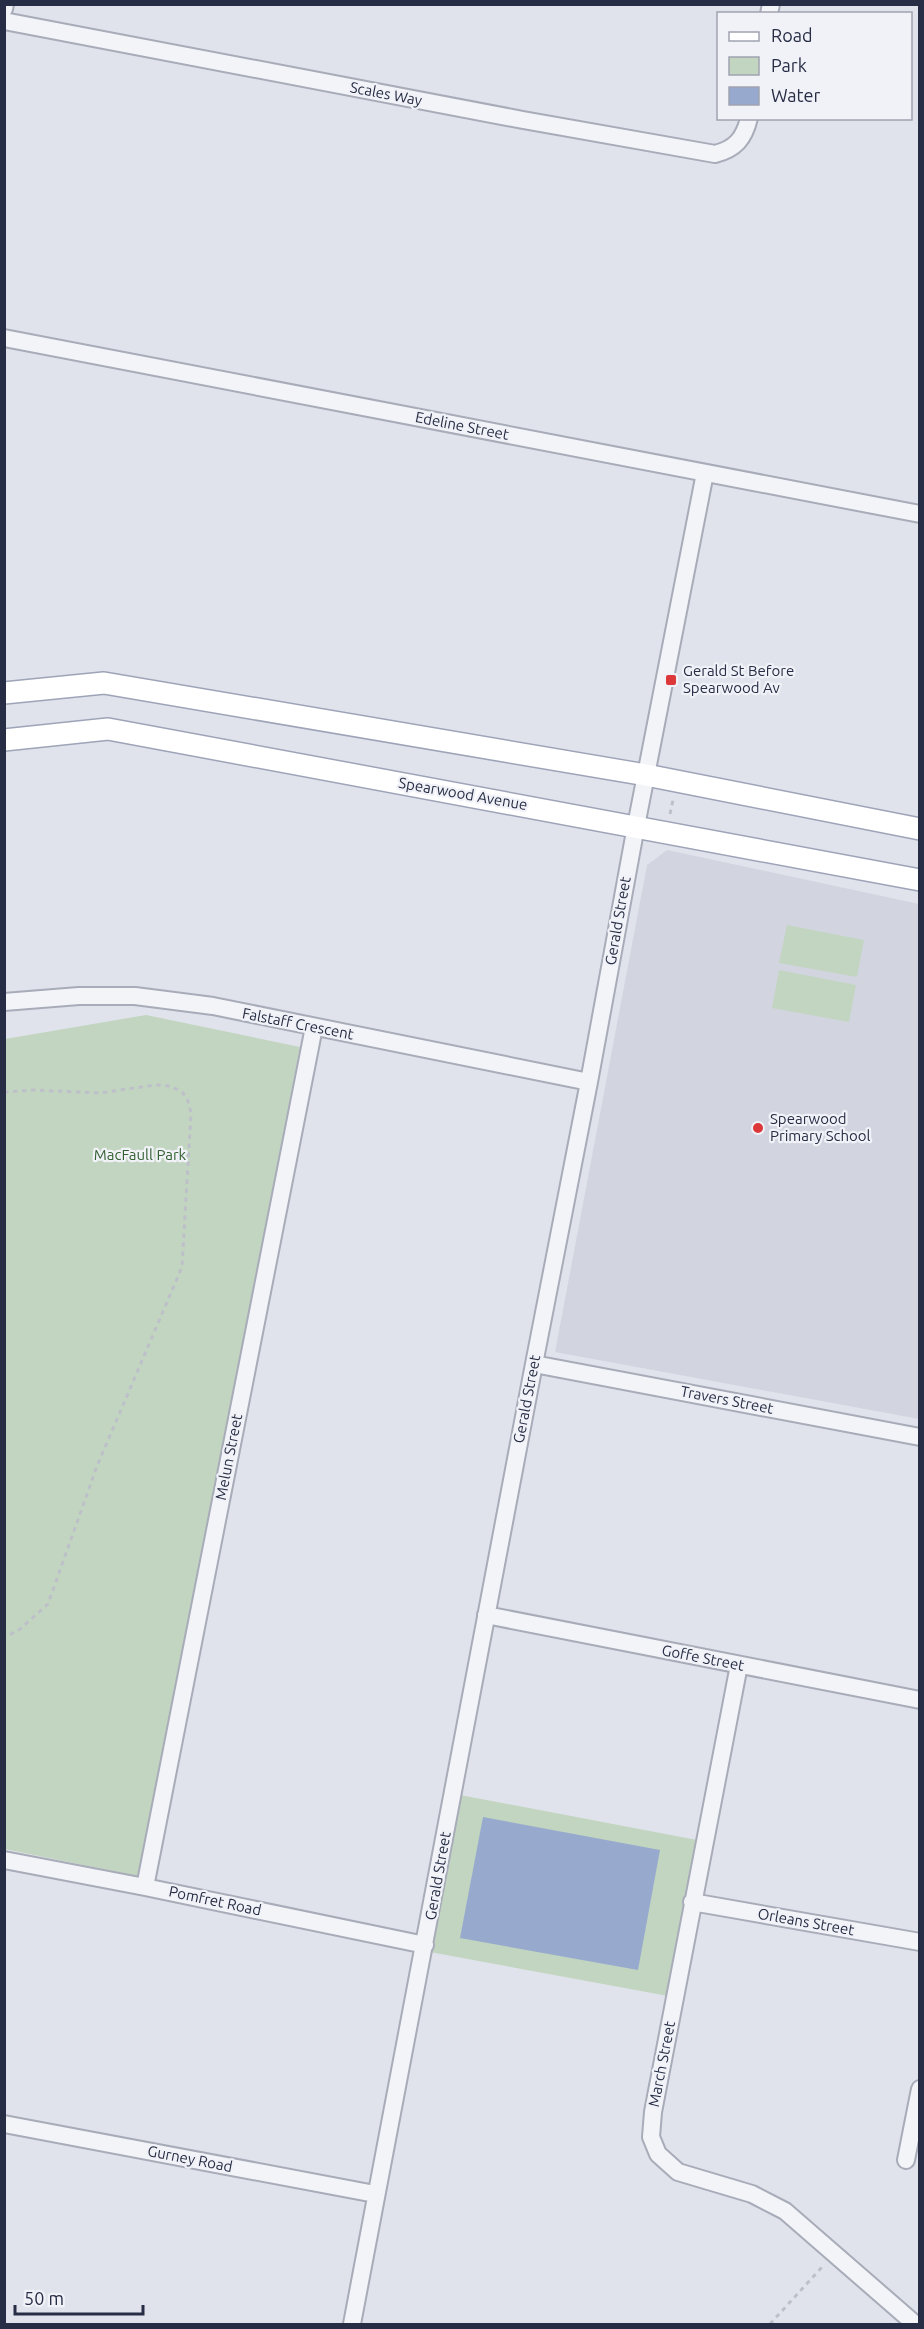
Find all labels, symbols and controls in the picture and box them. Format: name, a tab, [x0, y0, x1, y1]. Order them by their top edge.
legend	[717, 12, 912, 120]
text: Road	[771, 25, 813, 45]
text: Park	[771, 55, 807, 75]
street label: Scales Way	[349, 78, 424, 109]
text: Water	[771, 85, 821, 105]
street label: Edeline Street	[414, 408, 510, 443]
place label: Gerald St Before Spearwood Av	[683, 662, 794, 696]
marker: Gerald St Before Spearwood Av	[664, 673, 678, 687]
street label: Spearwood Avenue	[397, 774, 529, 813]
street label: Gerald Street	[601, 875, 634, 967]
street label: Falstaff Crescent	[241, 1004, 355, 1043]
place label: Spearwood Primary School	[770, 1110, 871, 1144]
marker: Spearwood Primary School	[751, 1121, 765, 1135]
park label: MacFaull Park	[94, 1146, 187, 1163]
street label: Gerald Street	[510, 1353, 543, 1445]
street label: Travers Street	[679, 1382, 775, 1417]
street label: Melun Street	[212, 1412, 245, 1502]
street label: Goffe Street	[660, 1641, 746, 1674]
street label: Gerald Street	[421, 1830, 454, 1922]
street label: Pomfret Road	[167, 1882, 263, 1919]
street label: Orleans Street	[757, 1905, 856, 1938]
street label: March Street	[645, 2019, 678, 2108]
street label: Gurney Road	[146, 2142, 234, 2175]
scale bar	[15, 2278, 142, 2316]
text: 50 m	[24, 2288, 64, 2308]

